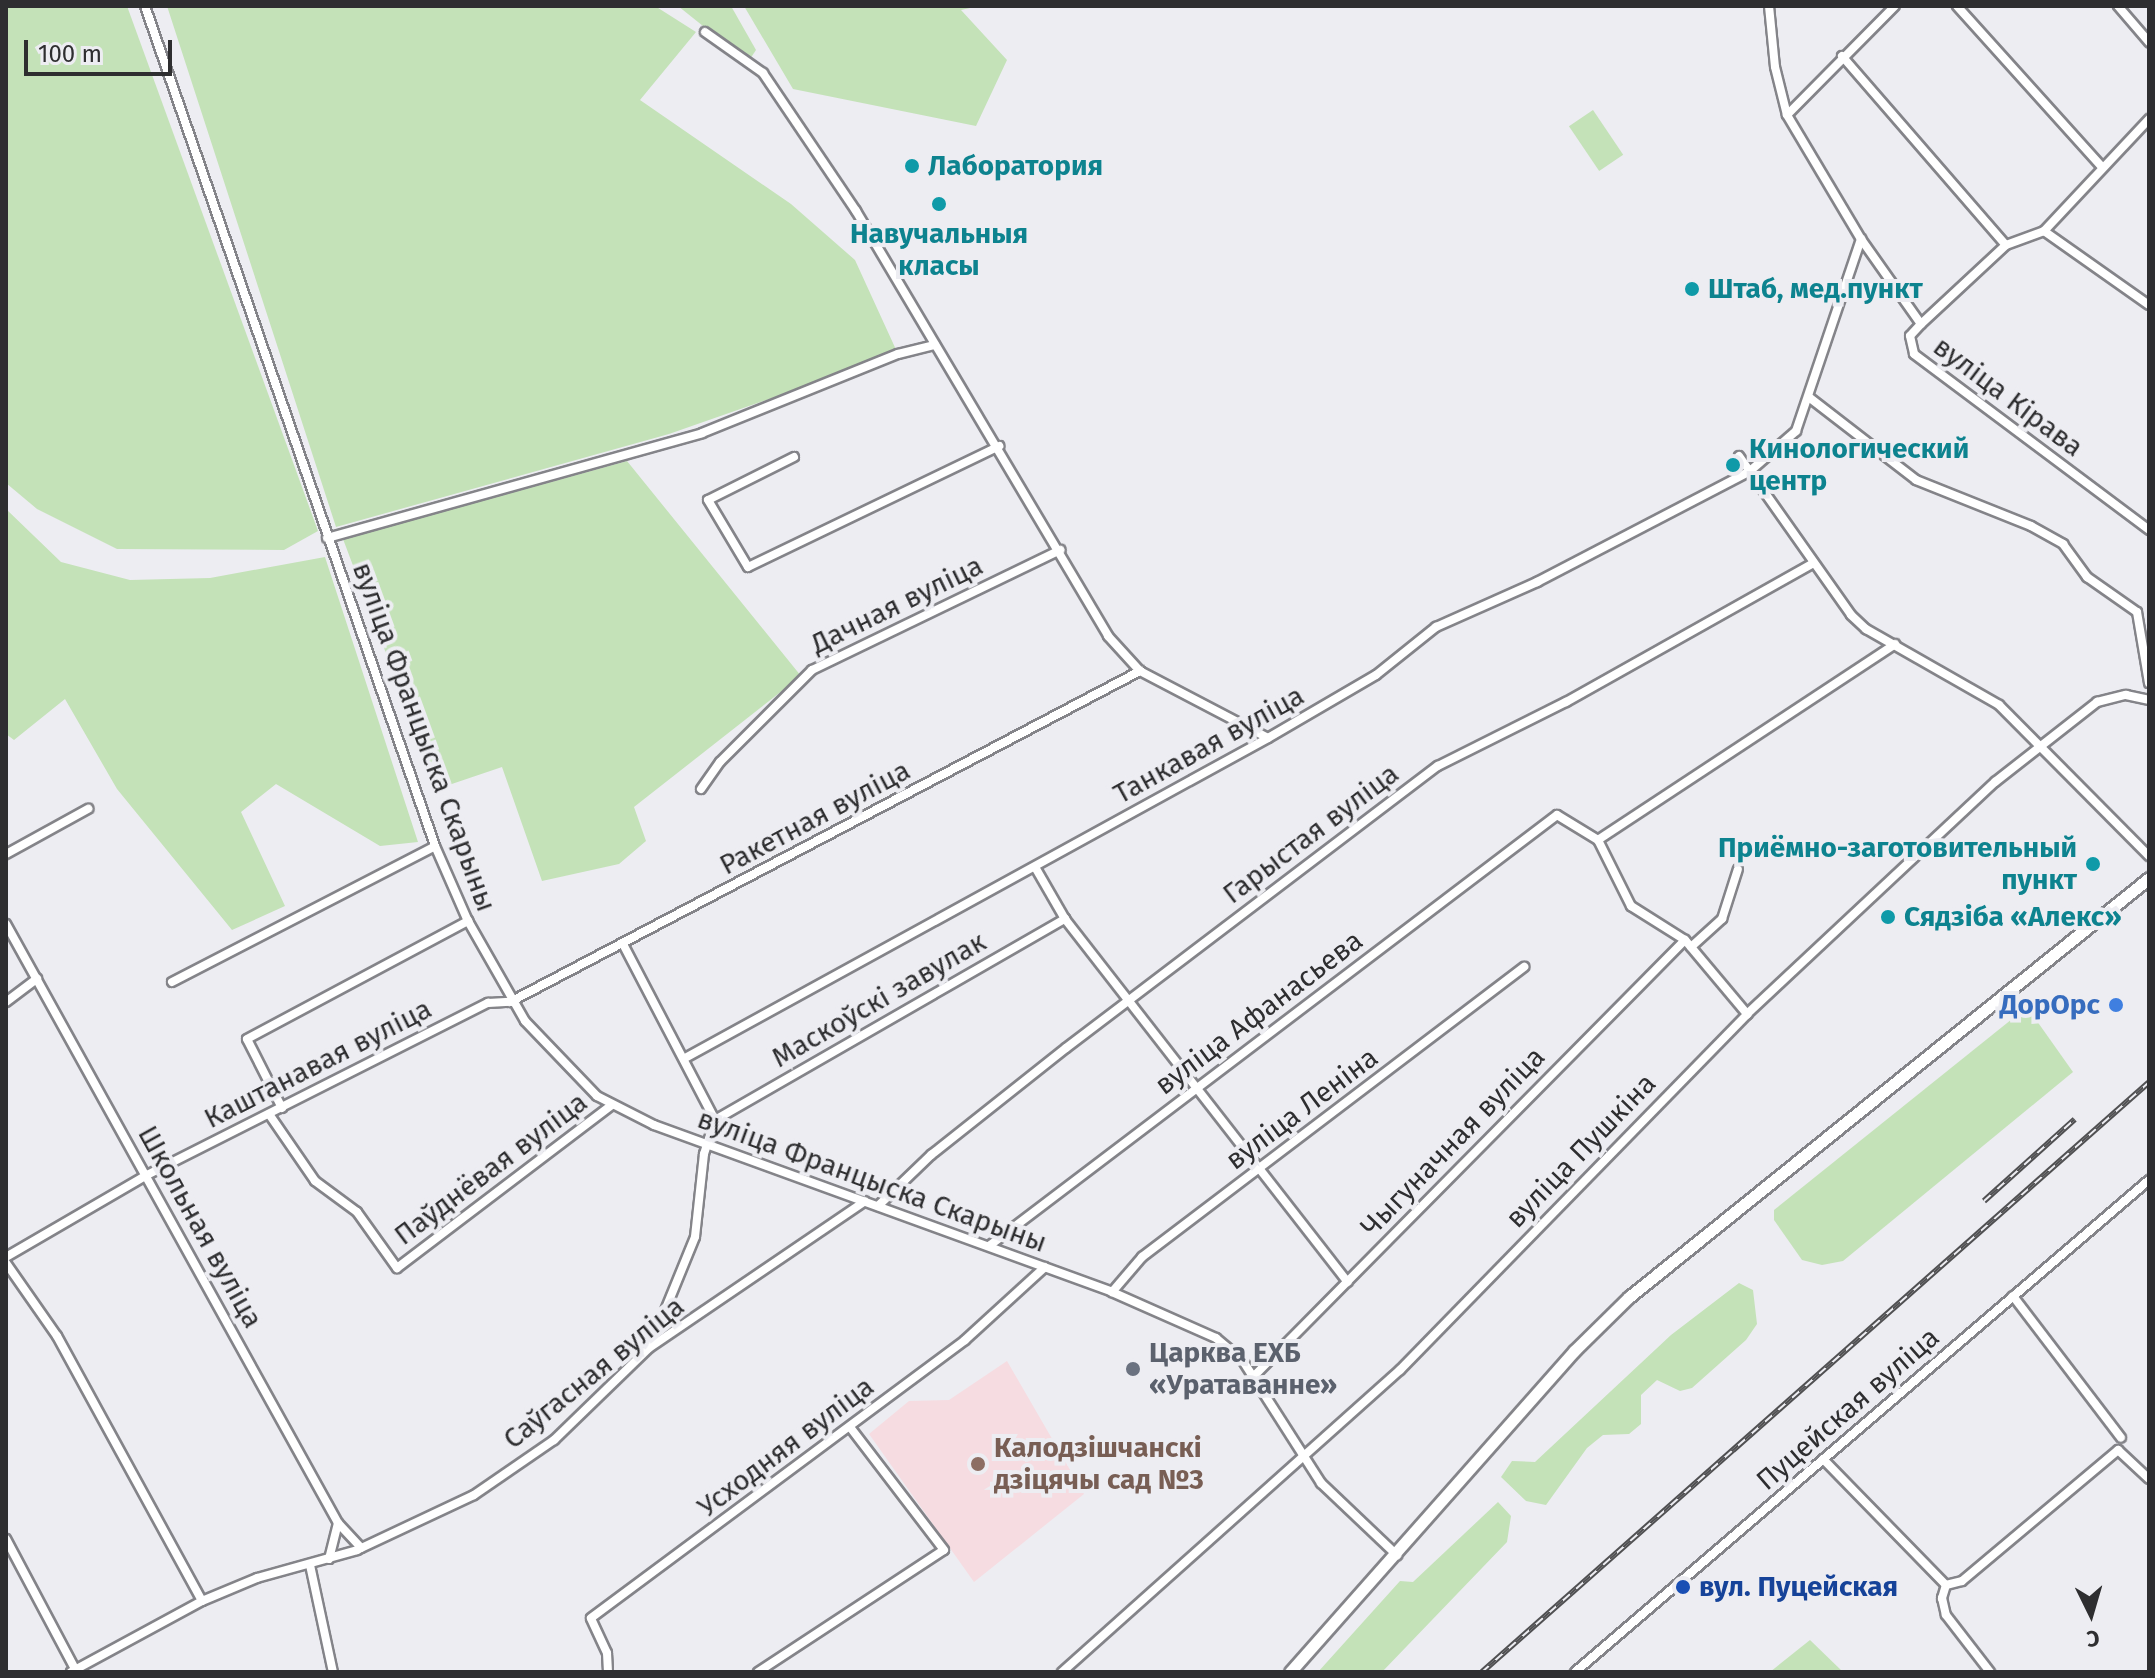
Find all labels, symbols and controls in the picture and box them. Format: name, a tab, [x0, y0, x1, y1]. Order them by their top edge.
scale bar	[28, 24, 176, 74]
text: 100 m	[38, 40, 102, 68]
place label: Лаборатория	[928, 149, 1103, 183]
marker: Лаборатория	[903, 157, 921, 175]
marker: Навучальныя класы	[930, 195, 948, 213]
place label: Навучальныя класы	[850, 217, 1028, 283]
place label: Штаб, мeд.пункт	[1708, 272, 1923, 306]
marker: Штаб, мeд.пункт	[1683, 280, 1701, 298]
street label: вуліца Кірава	[1927, 330, 2089, 464]
place label: Кинологический центр	[1749, 432, 1969, 498]
marker: Кинологический центр	[1724, 456, 1742, 474]
street label: Дачная вуліца	[806, 549, 988, 661]
street label: вуліца Францыска Скарыны	[345, 558, 503, 916]
street label: Танкавая вуліца	[1108, 679, 1310, 811]
street label: Ракетная вуліца	[714, 754, 916, 882]
street label: Гарыстая вуліца	[1217, 757, 1405, 911]
place label: Приёмно-заготовительный пункт	[1718, 831, 2077, 897]
marker: Приёмно-заготовительный пункт	[2084, 855, 2102, 873]
place label: Сядзіба «Алекс»	[1904, 900, 2122, 934]
marker: Сядзіба «Алекс»	[1879, 908, 1897, 926]
street label: вуліца Афанасьева	[1148, 924, 1370, 1102]
street label: Маскоўскі завулак	[766, 925, 992, 1075]
place label: ДорОрс	[2000, 988, 2100, 1022]
street label: Каштанавая вуліца	[199, 992, 437, 1136]
marker: ДорОрс	[2107, 996, 2125, 1014]
street label: Чыгуначная вуліца	[1354, 1040, 1552, 1244]
street label: вуліца Леніна	[1219, 1041, 1385, 1177]
street label: вуліца Пушкіна	[1499, 1067, 1663, 1235]
street label: Паўднёвая вуліца	[388, 1086, 594, 1252]
street label: вуліца Францыска Скарыны	[693, 1102, 1051, 1260]
street label: Школьная вуліца	[131, 1120, 269, 1334]
street label: Саўгасная вуліца	[497, 1290, 691, 1456]
street label: Пуцейская вуліца	[1750, 1321, 1946, 1497]
place label: Царква ЕХБ «Уратаванне»	[1149, 1336, 1337, 1402]
marker: Царква ЕХБ «Уратаванне»	[1124, 1360, 1142, 1378]
street label: Усходняя вуліца	[691, 1370, 881, 1524]
place label: Калодзішчанскі дзіцячы сад №3	[994, 1431, 1204, 1497]
marker: Калодзішчанскі дзіцячы сад №3	[969, 1455, 987, 1473]
place label: вул. Пуцейская	[1699, 1570, 1898, 1604]
north arrow	[2051, 1574, 2131, 1654]
marker: вул. Пуцейская	[1674, 1578, 1692, 1596]
text: С	[2086, 1624, 2101, 1652]

